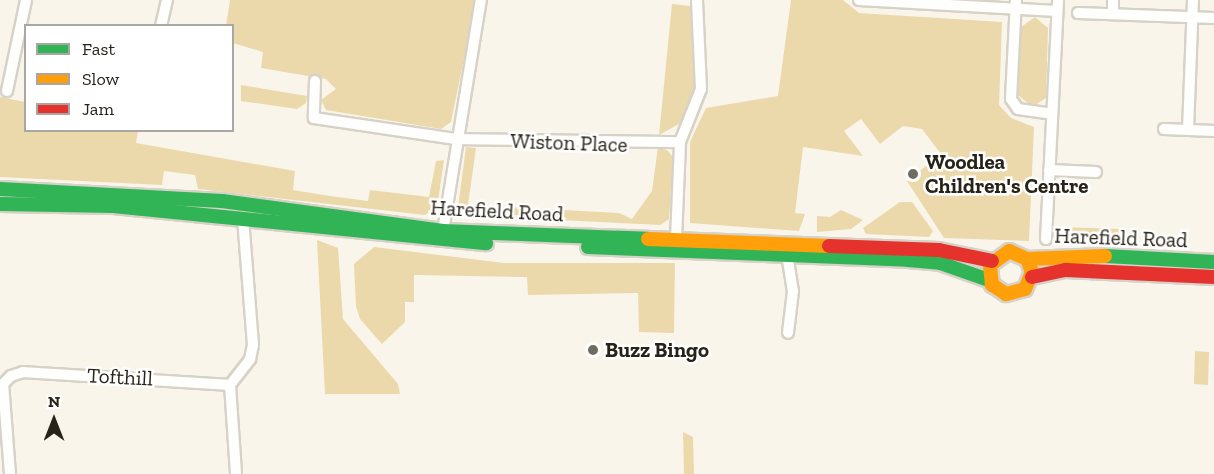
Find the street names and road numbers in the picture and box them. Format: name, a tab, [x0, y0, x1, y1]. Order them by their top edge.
street label: Wiston Place	[510, 128, 628, 158]
street label: Harefield Road	[430, 195, 564, 227]
street label: Harefield Road	[1054, 223, 1188, 253]
street label: Tofthill	[87, 363, 153, 391]

